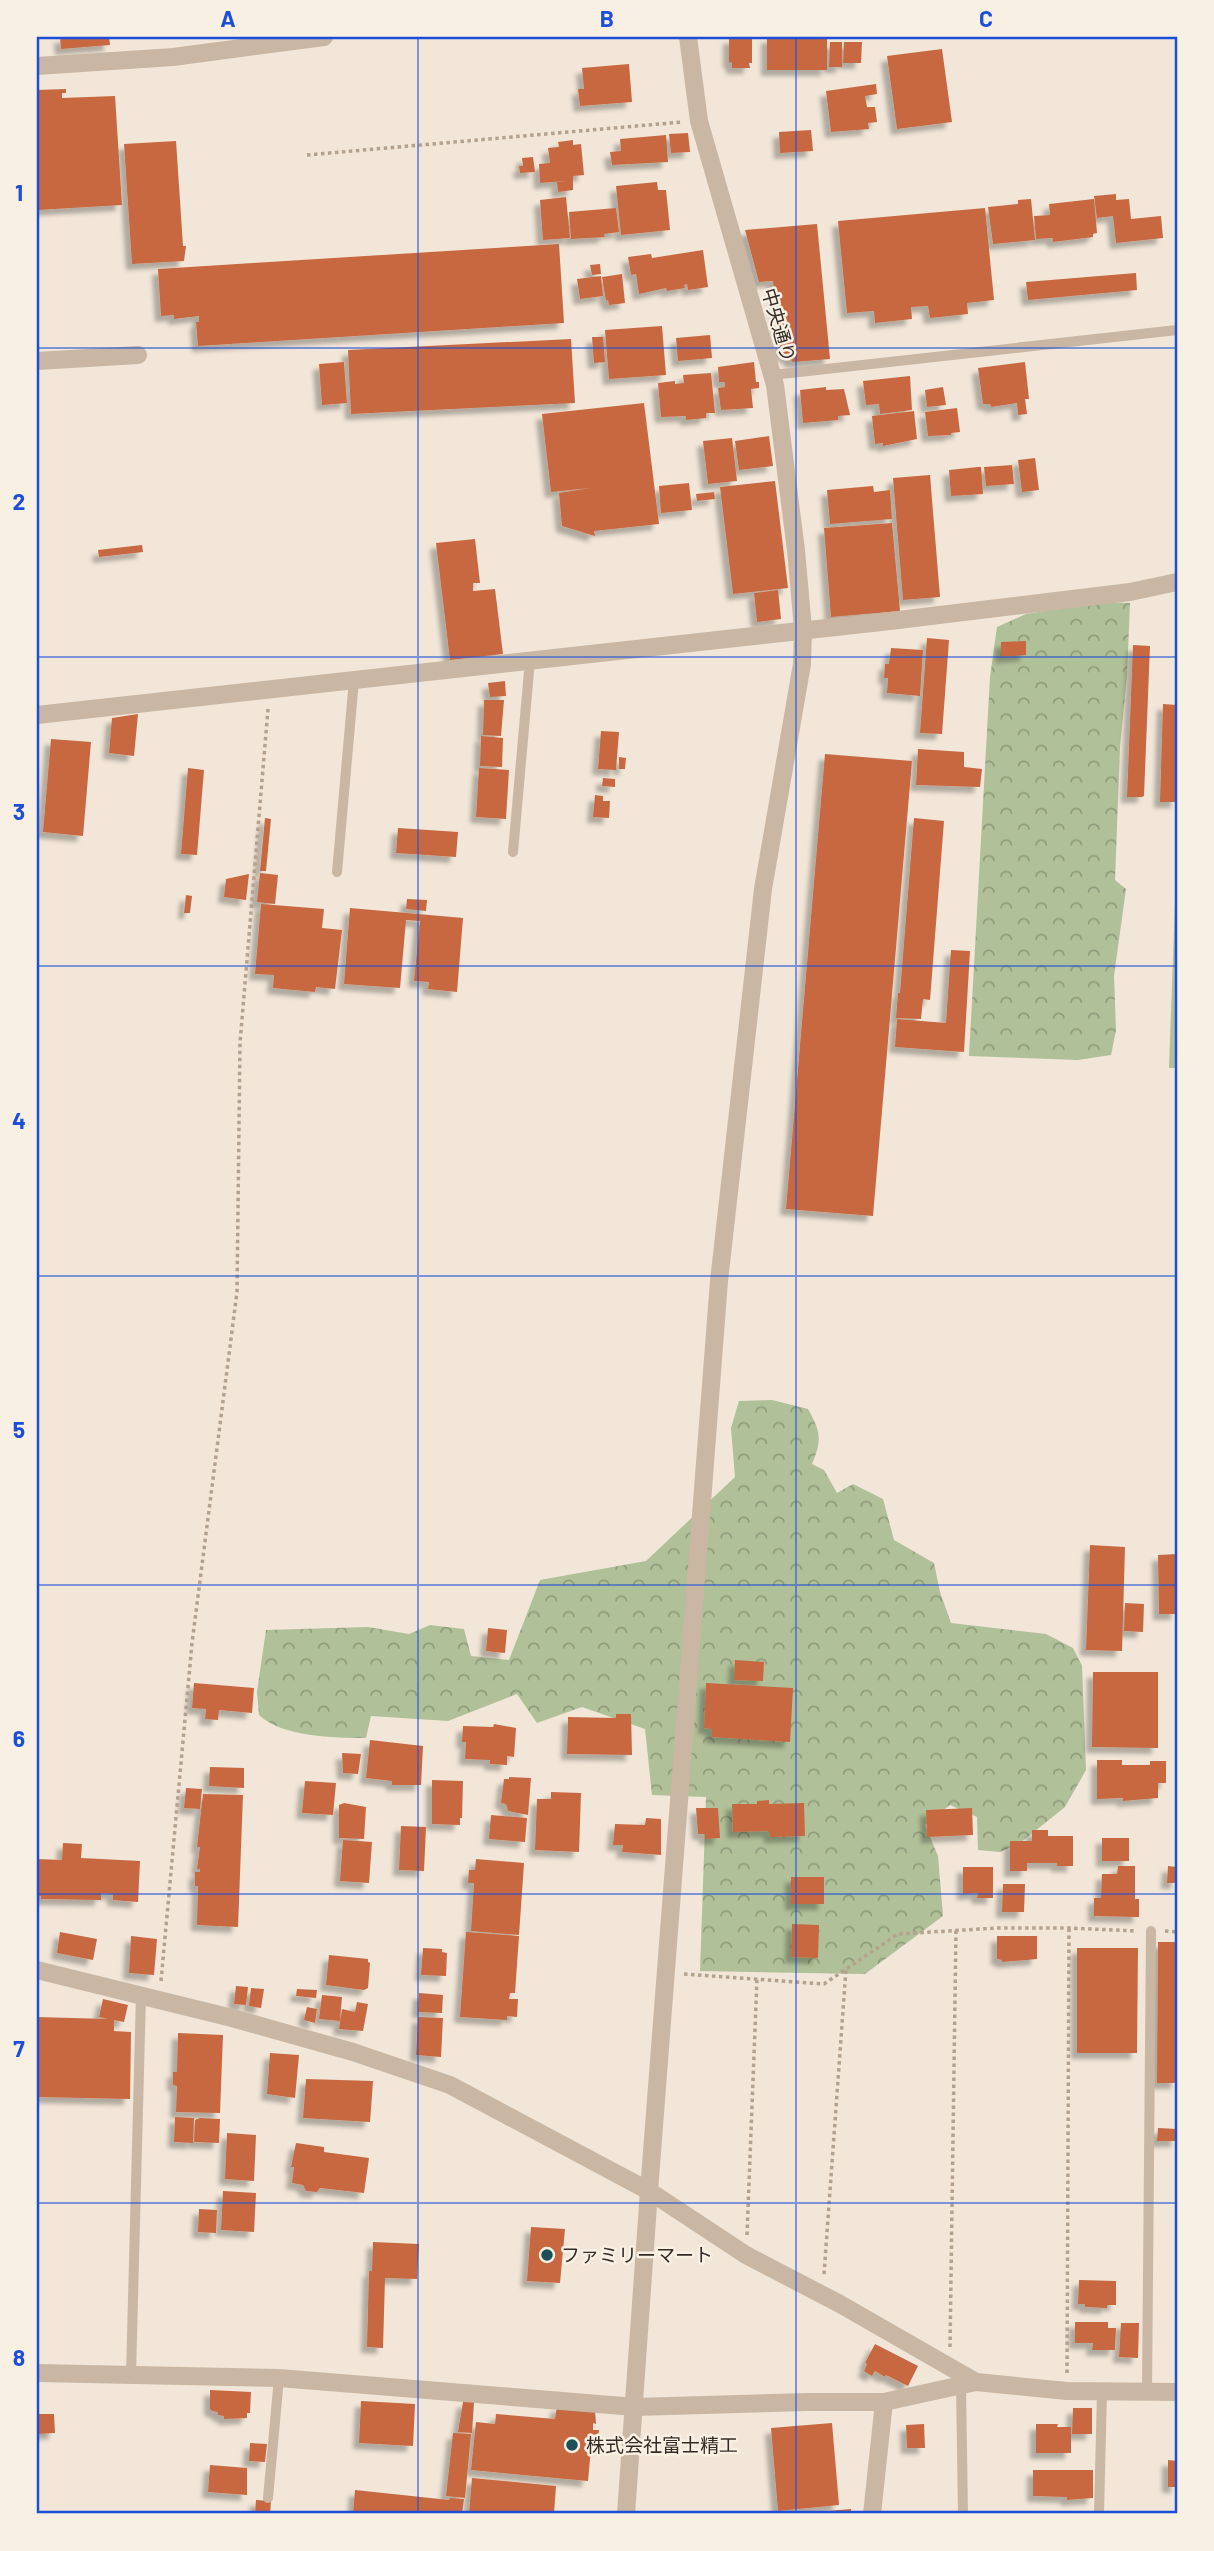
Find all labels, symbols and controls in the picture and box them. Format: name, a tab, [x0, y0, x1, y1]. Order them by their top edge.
text: A	[220, 4, 236, 32]
text: B	[600, 4, 614, 32]
text: C	[979, 4, 993, 32]
text: 1	[15, 178, 23, 206]
street label: 中央通り	[758, 285, 801, 365]
text: 2	[13, 487, 25, 515]
text: 3	[13, 797, 25, 825]
text: 4	[12, 1106, 26, 1134]
text: 5	[13, 1415, 25, 1443]
text: 6	[13, 1724, 25, 1752]
text: 7	[13, 2034, 25, 2062]
place label: ファミリーマート	[561, 2243, 713, 2266]
marker: ファミリーマート	[539, 2247, 555, 2263]
text: 8	[13, 2343, 25, 2371]
place label: 株式会社富士精工	[586, 2433, 738, 2456]
marker: 株式会社富士精工	[564, 2437, 580, 2453]

